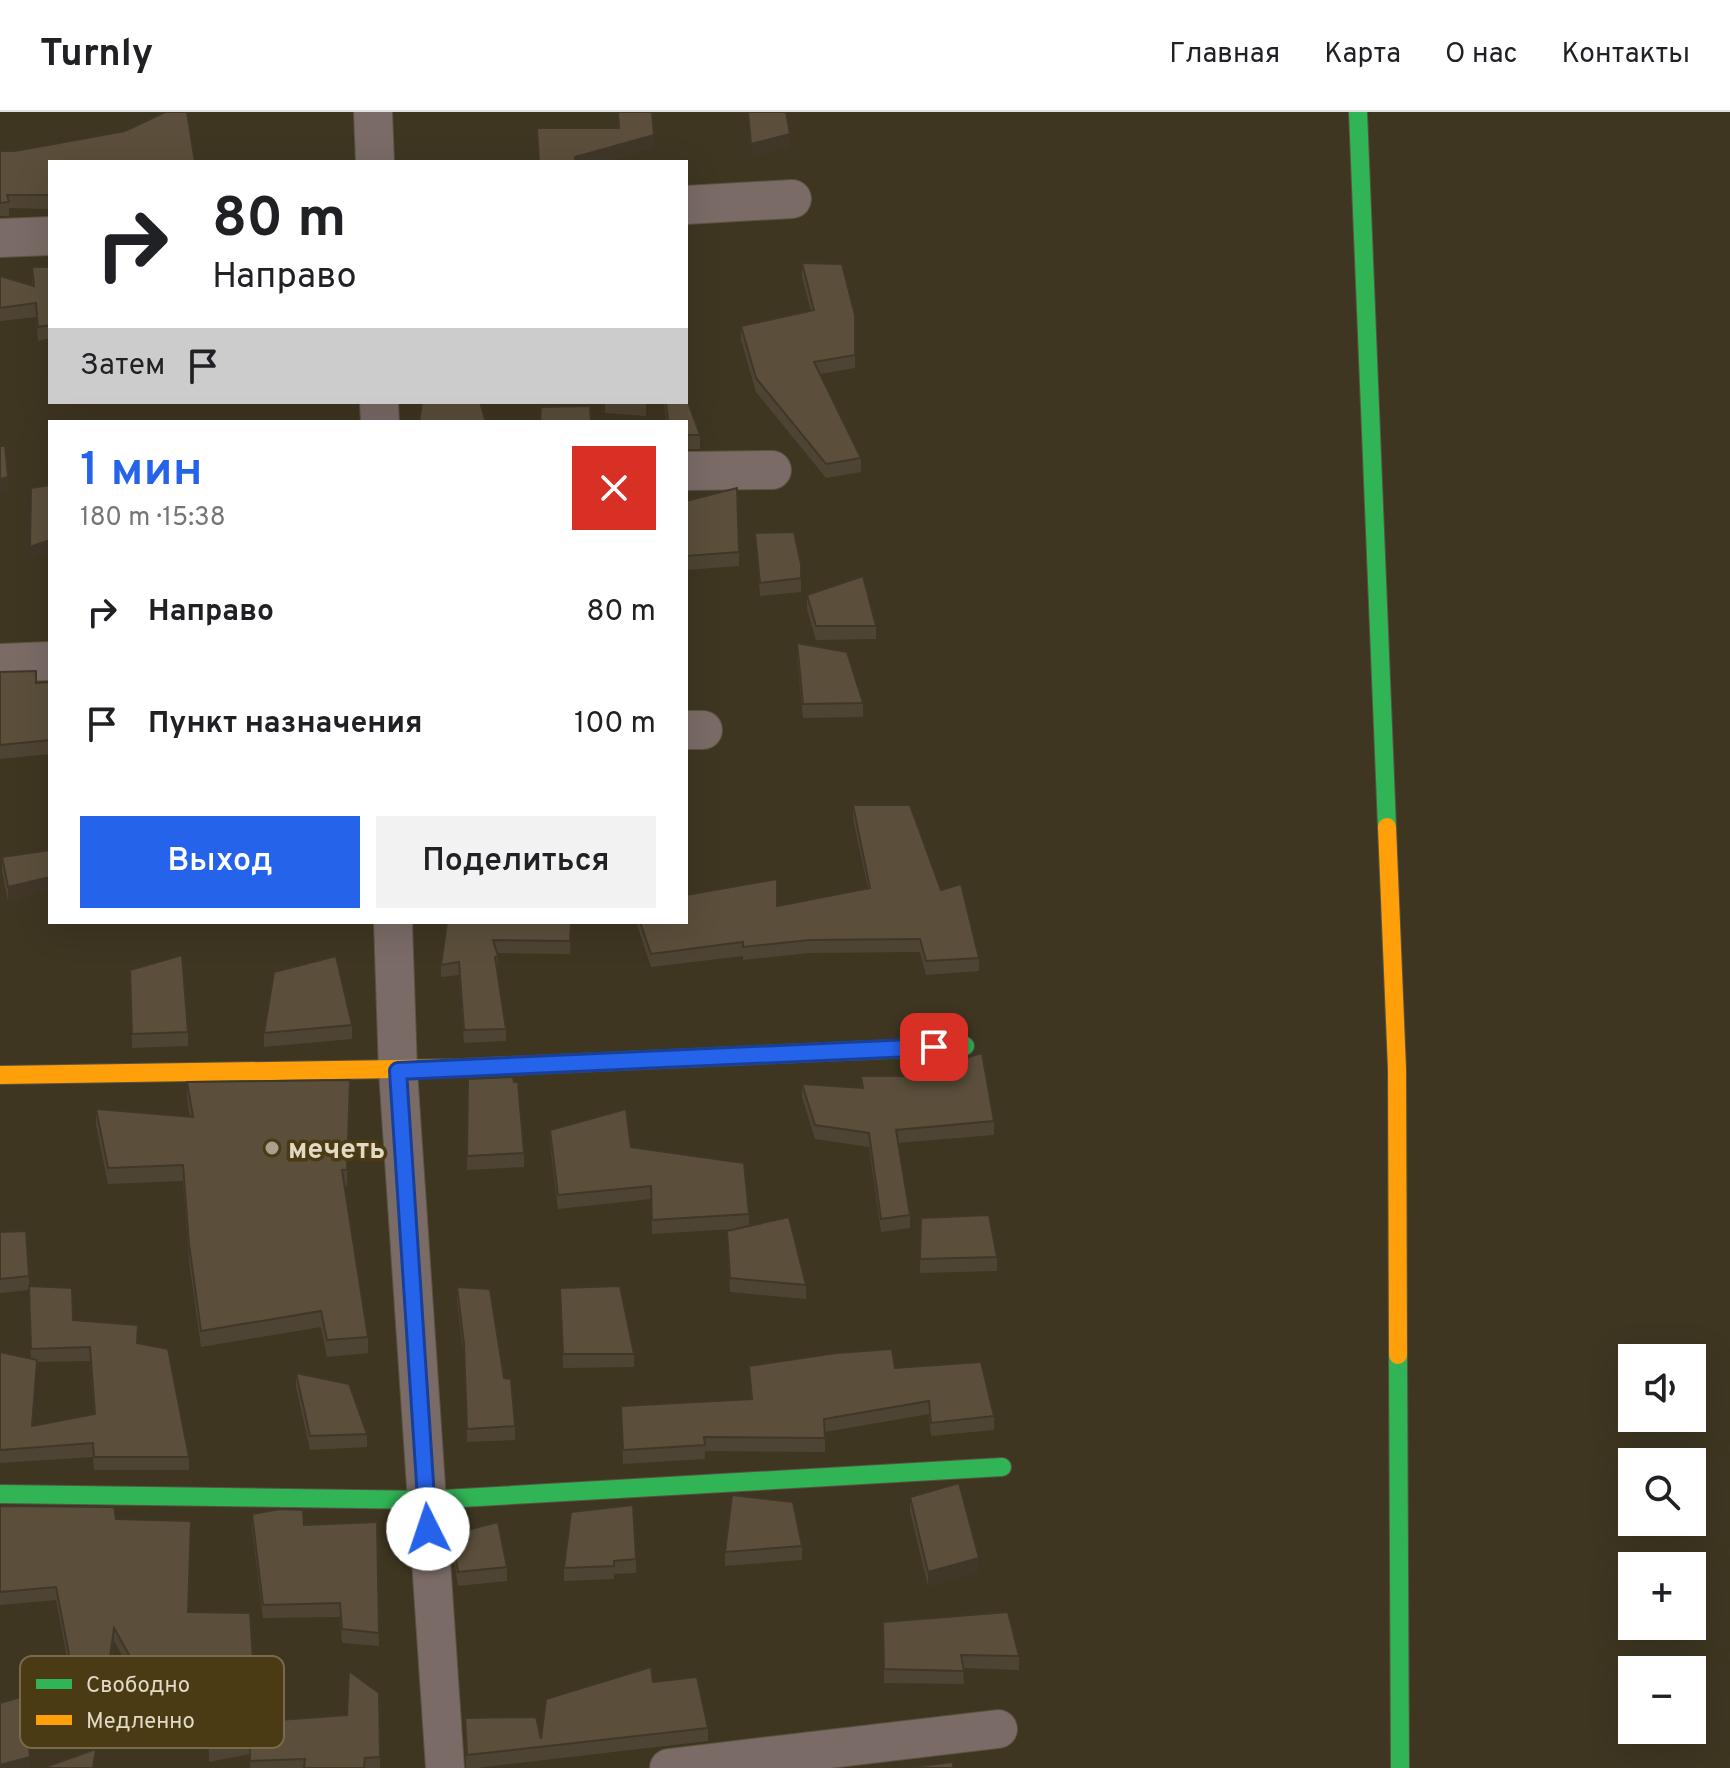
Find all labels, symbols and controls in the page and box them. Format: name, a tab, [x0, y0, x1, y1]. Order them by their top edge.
text: Turnly	[40, 31, 153, 80]
text: Главная	[1169, 37, 1280, 73]
text: Карта	[1324, 37, 1401, 73]
text: О нас	[1445, 37, 1518, 73]
text: Контакты	[1562, 37, 1690, 73]
text: 80 m	[212, 186, 346, 256]
icon: right	[80, 192, 184, 296]
text: Направо	[212, 255, 357, 301]
icon: arrive	[181, 344, 225, 388]
text: Затем	[80, 348, 165, 385]
text: 1 мин	[80, 442, 203, 502]
button: close	[572, 446, 656, 530]
text: 180 m · 15:38	[80, 502, 226, 535]
icon: right	[80, 590, 124, 634]
text: Направо	[148, 594, 274, 631]
text: 80 m	[586, 594, 656, 631]
icon: arrive	[80, 702, 124, 746]
text: Пункт назначения	[148, 706, 422, 743]
text: 100 m	[574, 706, 656, 743]
button: Выход	[80, 816, 360, 908]
button: Поделиться	[376, 816, 656, 908]
pin	[900, 1013, 968, 1081]
icon: arrive	[912, 1025, 956, 1069]
place label: мечеть	[288, 1133, 385, 1169]
marker: мечеть	[263, 1139, 281, 1157]
map controls	[1618, 1344, 1706, 1744]
button: sound	[1618, 1344, 1706, 1432]
button: search	[1618, 1448, 1706, 1536]
position arrow	[386, 1487, 470, 1571]
button: +	[1618, 1552, 1706, 1640]
legend	[20, 1656, 284, 1748]
button: −	[1618, 1656, 1706, 1744]
text: Свободно	[86, 1673, 190, 1700]
text: Медленно	[86, 1709, 195, 1736]

